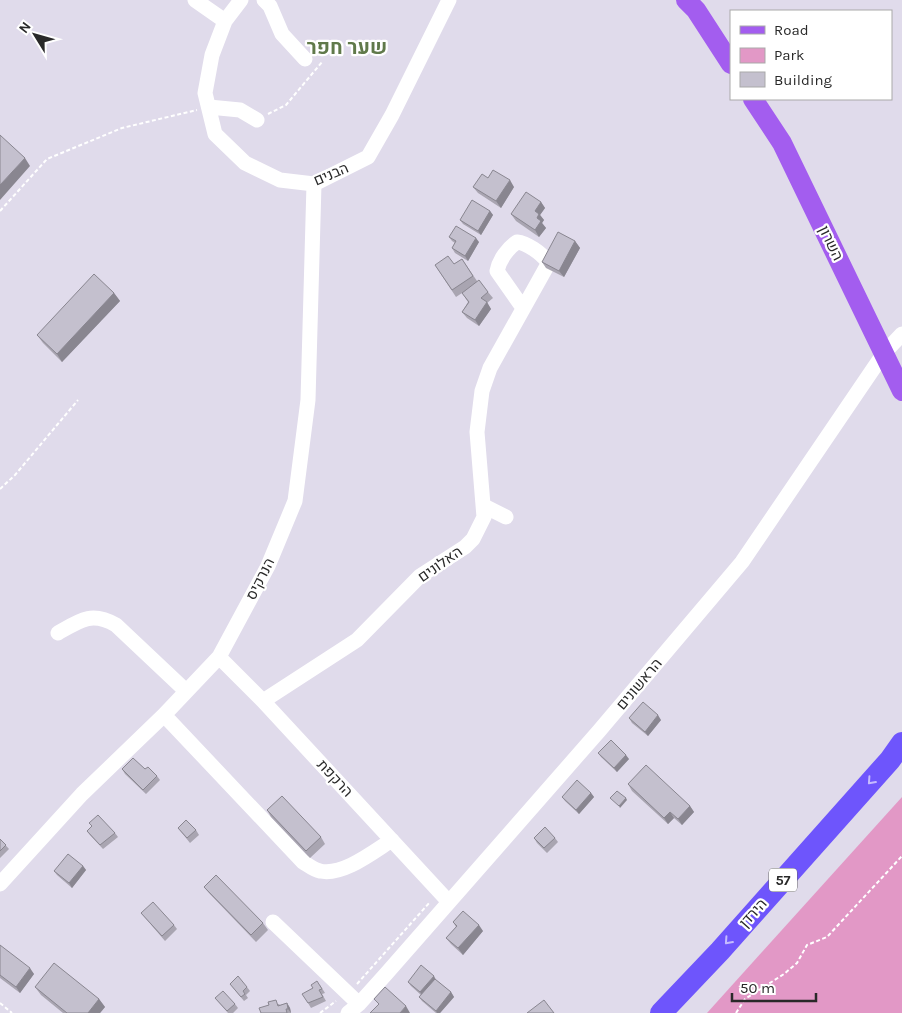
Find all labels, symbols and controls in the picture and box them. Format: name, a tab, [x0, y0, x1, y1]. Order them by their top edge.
north arrow	[10, 10, 60, 60]
legend	[730, 10, 892, 100]
text: N	[15, 18, 35, 37]
text: Road	[774, 21, 809, 39]
district label: שער חפר	[307, 36, 387, 59]
text: Park	[774, 46, 804, 64]
text: Building	[774, 71, 832, 89]
street label: הבנים	[311, 159, 351, 189]
street label: השרון	[815, 223, 847, 263]
street label: האלונים	[414, 542, 466, 586]
street label: הנרקיס	[242, 555, 278, 603]
street label: הראשונים	[612, 655, 666, 713]
street label: הרקפת	[313, 756, 357, 800]
one-way arrow	[868, 775, 877, 784]
road number: 57	[769, 868, 797, 892]
street label: הירדן	[735, 895, 771, 931]
one-way arrow	[725, 936, 734, 945]
scale bar	[732, 970, 816, 1002]
text: 50 m	[740, 979, 775, 997]

